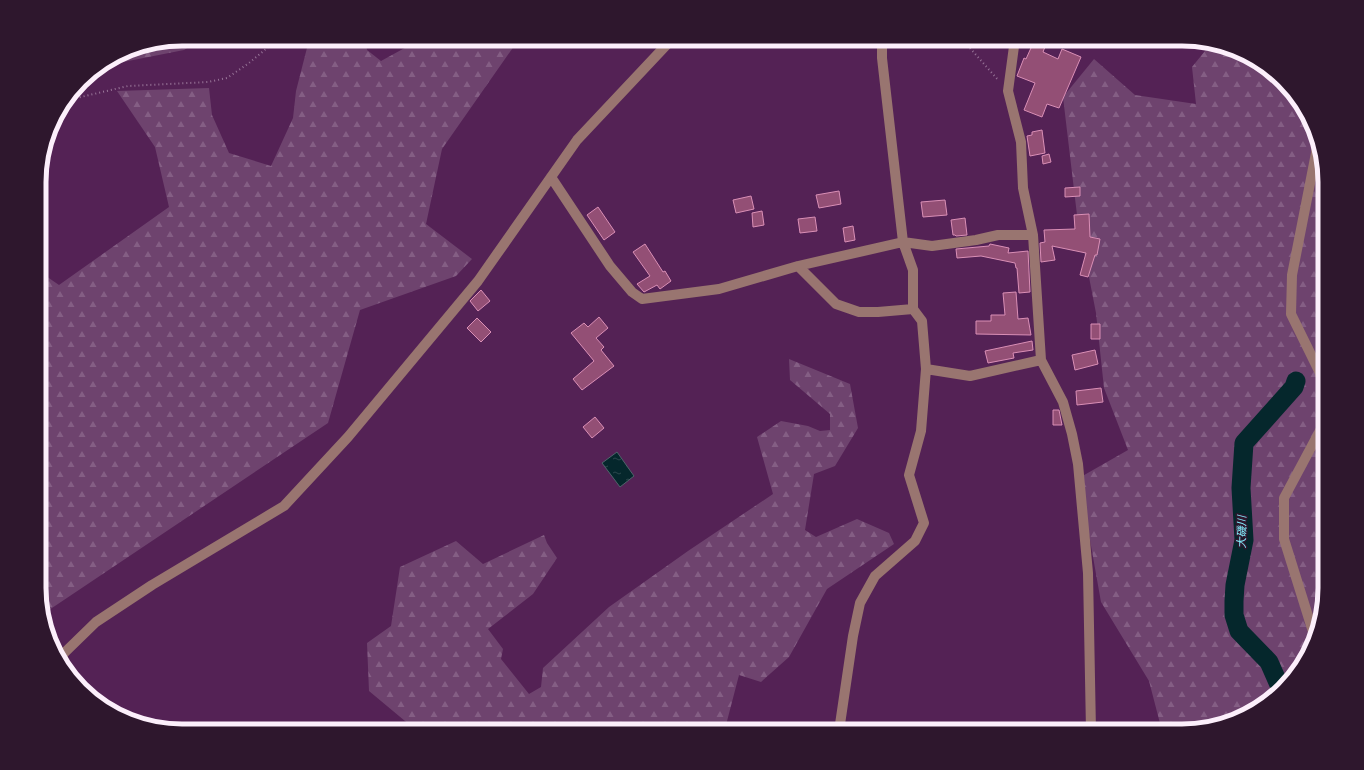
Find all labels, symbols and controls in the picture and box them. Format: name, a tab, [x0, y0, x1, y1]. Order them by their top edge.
water label: 大磯川	[1235, 514, 1249, 549]

